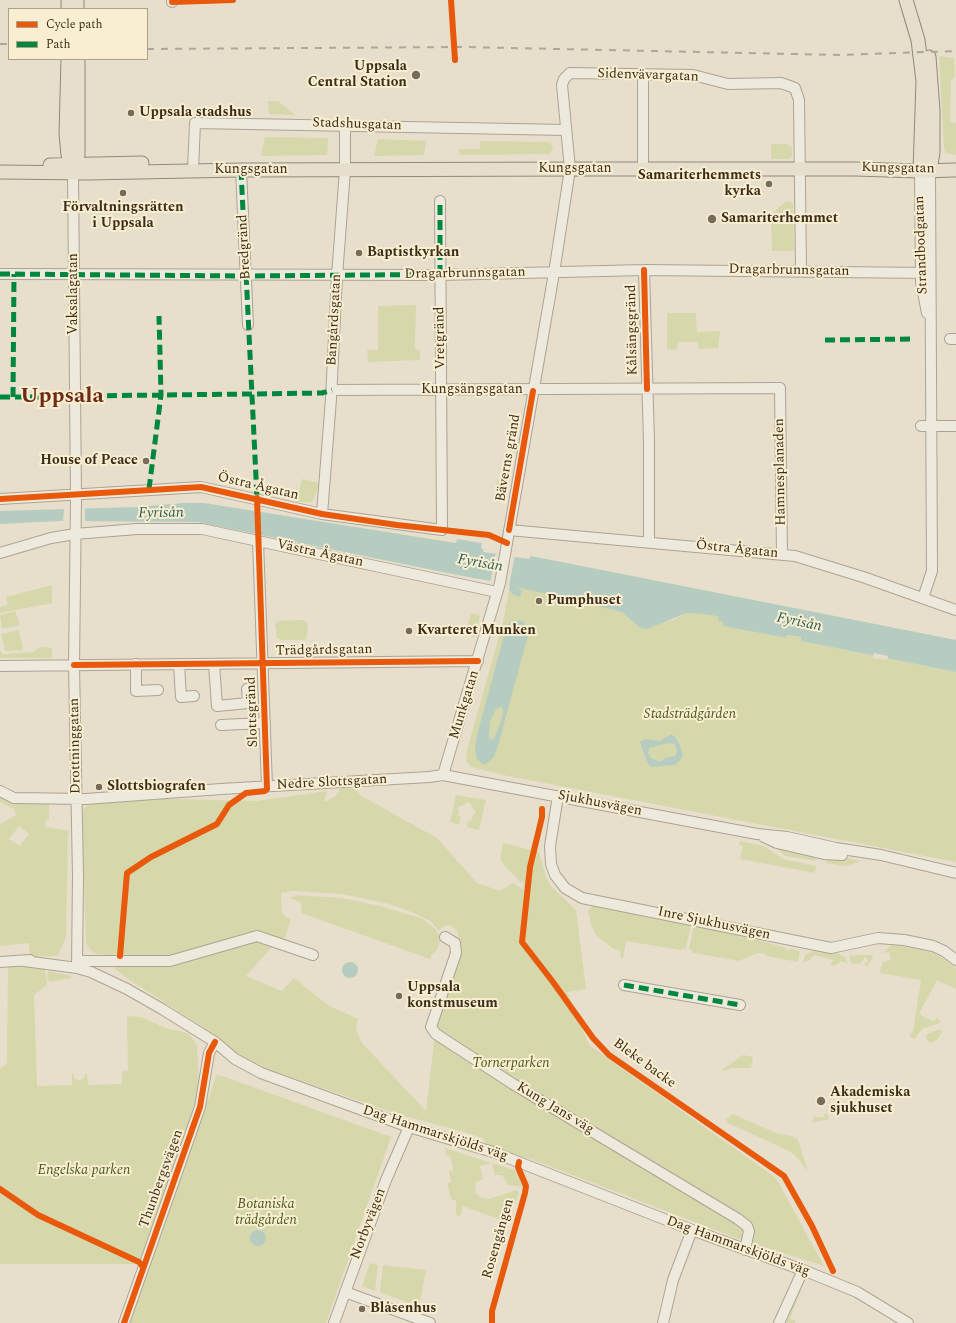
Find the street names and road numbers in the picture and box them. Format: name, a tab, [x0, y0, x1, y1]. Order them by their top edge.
street label: Sidenvävargatan	[597, 66, 699, 86]
street label: Stadshusgatan	[312, 115, 402, 135]
street label: Kungsgatan	[861, 160, 935, 178]
street label: Kungsgatan	[538, 161, 612, 177]
street label: Kungsgatan	[214, 162, 288, 178]
street label: Strandbodgatan	[912, 195, 932, 295]
street label: Bredgränd	[235, 214, 255, 280]
street label: Vaksalagatan	[66, 253, 82, 335]
street label: Dragarbrunnsgatan	[728, 262, 850, 280]
street label: Dragarbrunnsgatan	[404, 265, 526, 283]
street label: Bangårdsgatan	[324, 274, 346, 366]
street label: Kålsängsgränd	[624, 284, 642, 376]
street label: Vretgränd	[432, 306, 450, 370]
street label: Kungsängsgatan	[421, 382, 523, 398]
street label: Bäverns gränd	[493, 413, 525, 503]
street label: Hamnesplanaden	[772, 418, 790, 526]
street label: Östra Ågatan	[216, 469, 300, 505]
street label: Västra Ågatan	[275, 537, 365, 571]
street label: Östra Ågatan	[695, 537, 779, 563]
street label: Trädgårdsgatan	[275, 642, 373, 660]
street label: Munkgatan	[447, 669, 483, 741]
street label: Slottsgränd	[243, 676, 263, 748]
street label: Drottninggatan	[67, 698, 85, 794]
street label: Nedre Slottsgatan	[276, 772, 388, 794]
street label: Sjukhusvägen	[557, 788, 643, 820]
street label: Inre Sjukhusvägen	[656, 904, 772, 944]
street label: Bleke backe	[609, 1036, 679, 1092]
street label: Kung Jans väg	[513, 1079, 597, 1139]
street label: Dag Hammarskjölds väg	[360, 1103, 510, 1165]
street label: Thunbergsvägen	[136, 1128, 188, 1230]
street label: Norbyvägen	[348, 1186, 390, 1262]
street label: Rosengången	[480, 1197, 518, 1281]
street label: Dag Hammarskjölds väg	[664, 1213, 812, 1281]

